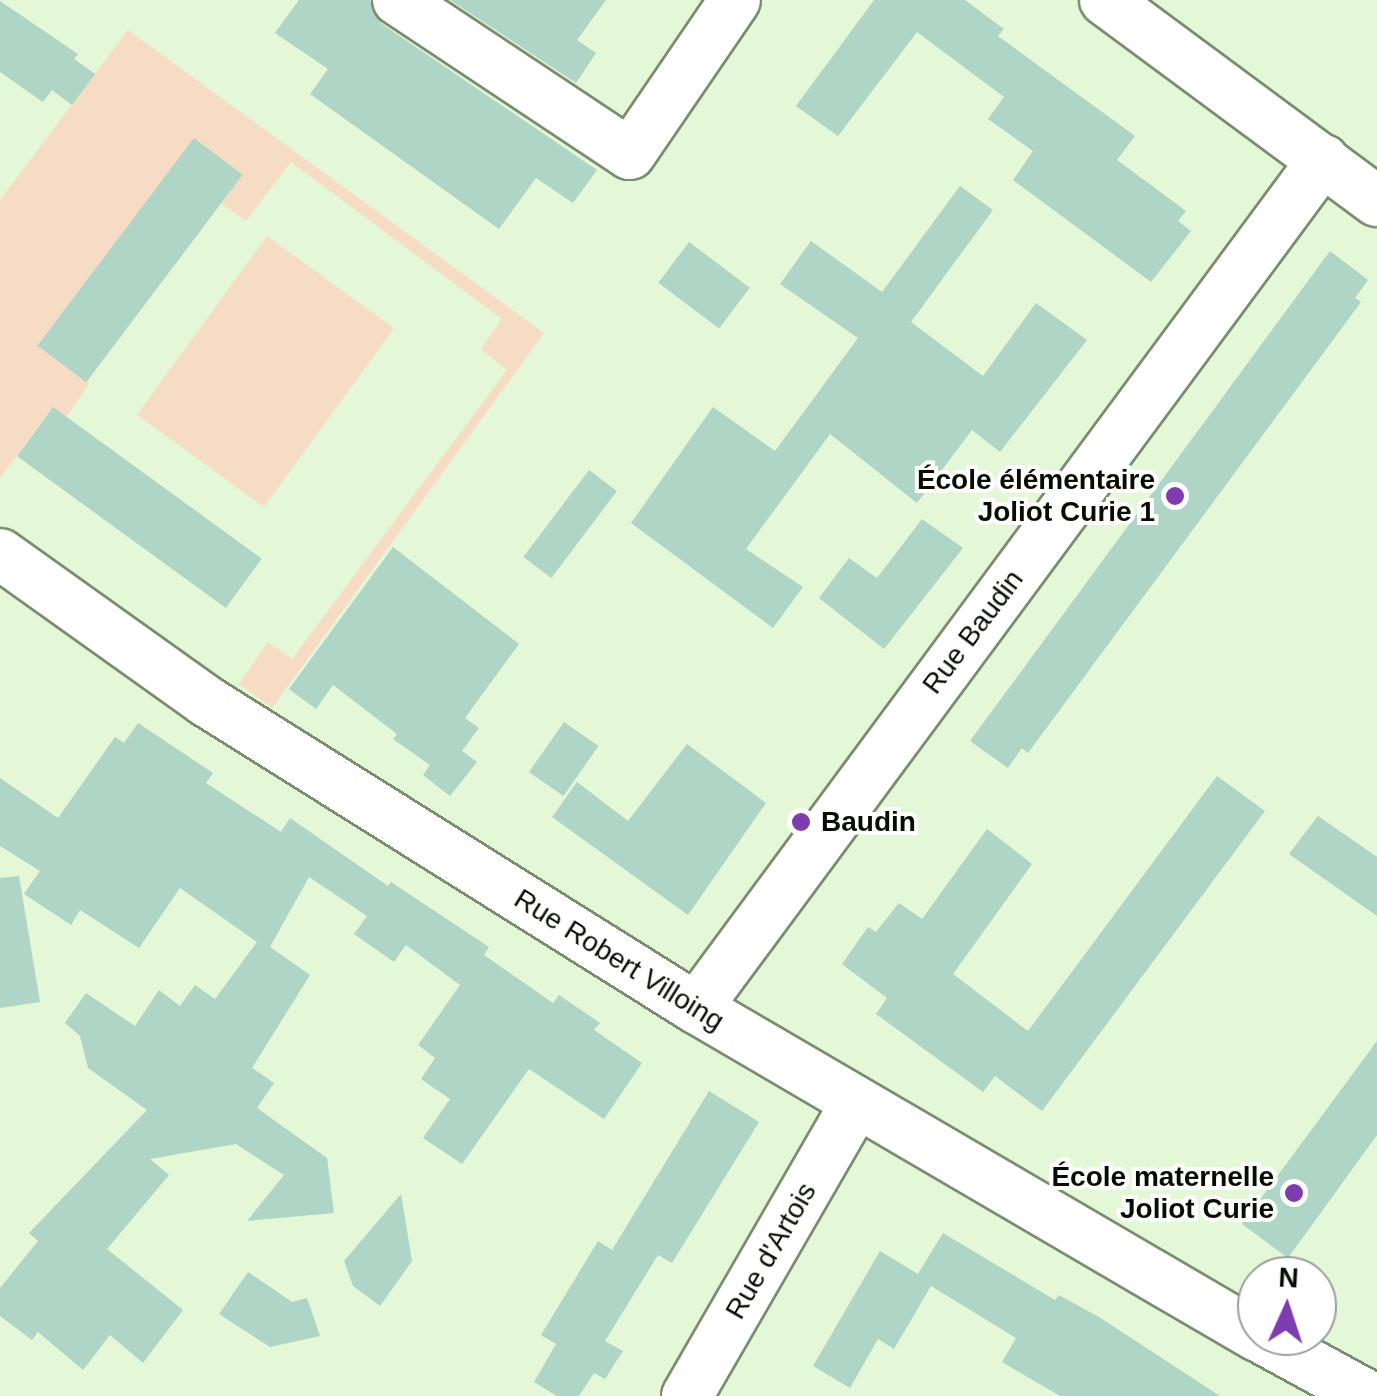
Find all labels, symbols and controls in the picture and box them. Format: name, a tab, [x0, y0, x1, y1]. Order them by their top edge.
place label: École élémentaire Joliot Curie 1	[917, 463, 1155, 529]
marker: École élémentaire Joliot Curie 1	[1164, 485, 1186, 507]
street label: Rue Baudin	[916, 563, 1030, 701]
place label: Baudin	[821, 805, 916, 839]
marker: Baudin	[790, 811, 812, 833]
street label: Rue Robert Villoing	[508, 882, 730, 1038]
place label: École maternelle Joliot Curie	[1051, 1160, 1274, 1226]
street label: Rue d'Artois	[719, 1177, 823, 1325]
marker: École maternelle Joliot Curie	[1283, 1182, 1305, 1204]
north arrow	[1237, 1256, 1337, 1356]
text: N	[1278, 1262, 1299, 1294]

